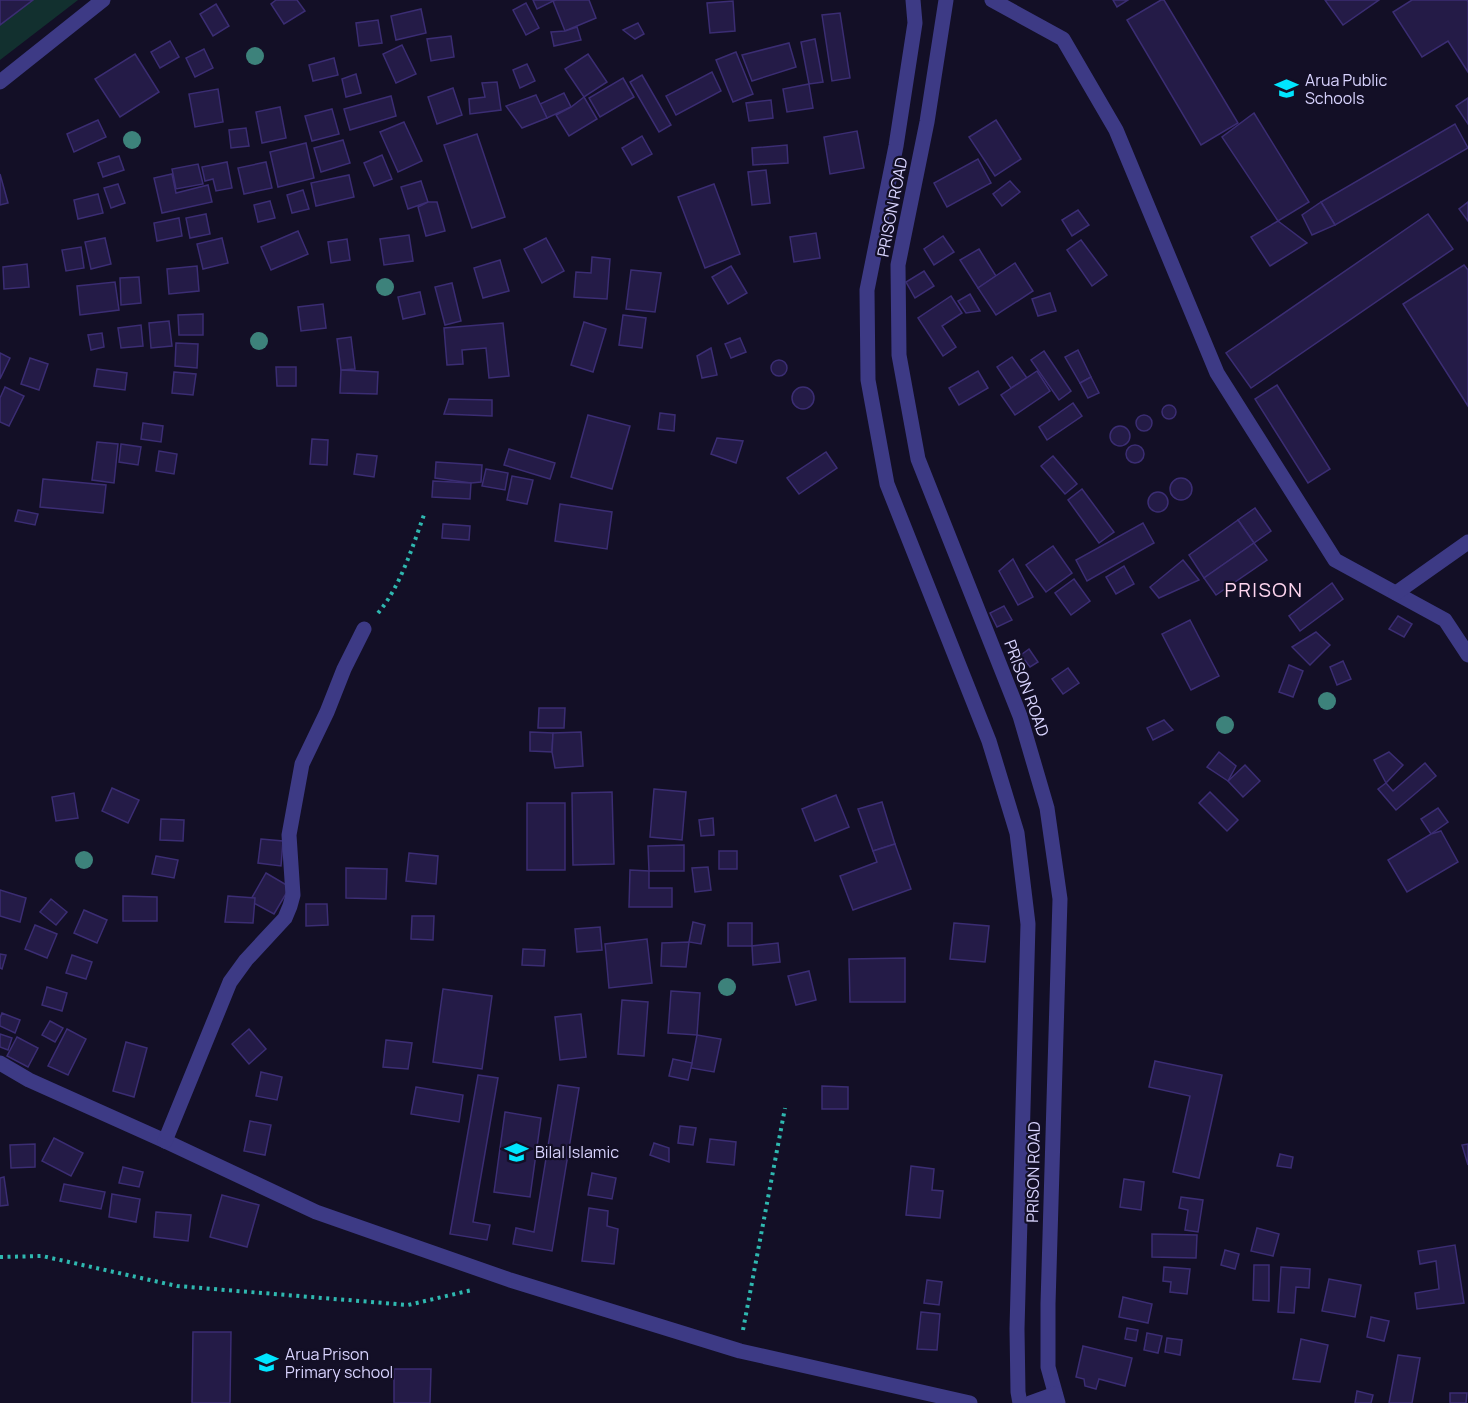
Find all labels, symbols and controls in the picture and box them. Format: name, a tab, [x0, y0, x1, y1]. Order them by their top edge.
place label: Arua Public Schools	[1305, 69, 1388, 109]
school or university icon: Arua Public Schools	[1274, 76, 1300, 102]
street label: PRISON ROAD	[872, 155, 913, 259]
district label: PRISON	[1225, 576, 1303, 603]
street label: PRISON ROAD	[999, 637, 1055, 740]
street label: PRISON ROAD	[1021, 1121, 1045, 1223]
school or university icon: Bilal Islamic	[504, 1139, 530, 1165]
place label: Bilal Islamic	[535, 1141, 619, 1163]
place label: Arua Prison Primary school	[285, 1343, 393, 1383]
school or university icon: Arua Prison Primary school	[254, 1350, 280, 1376]

